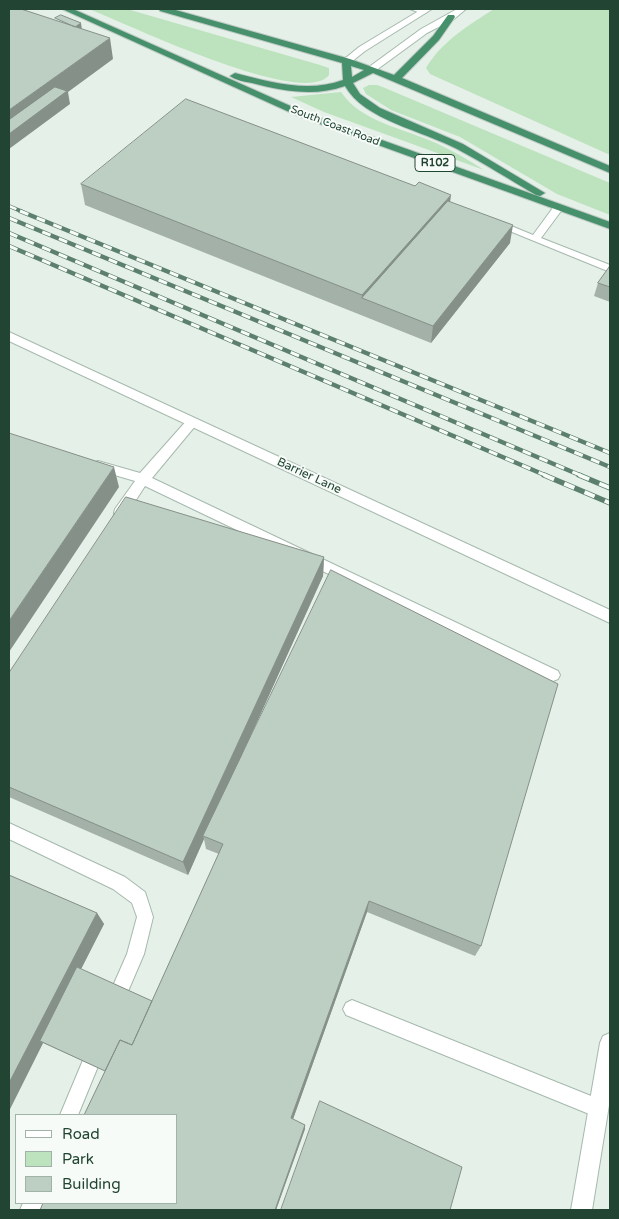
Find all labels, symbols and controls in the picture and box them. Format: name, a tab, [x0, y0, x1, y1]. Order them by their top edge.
street label: South Coast Road	[289, 103, 381, 149]
road number: R102	[415, 154, 455, 172]
street label: Barrier Lane	[274, 455, 344, 497]
legend	[15, 1114, 178, 1204]
text: Road	[62, 1125, 100, 1143]
text: Park	[62, 1150, 94, 1168]
text: Building	[62, 1175, 121, 1193]

